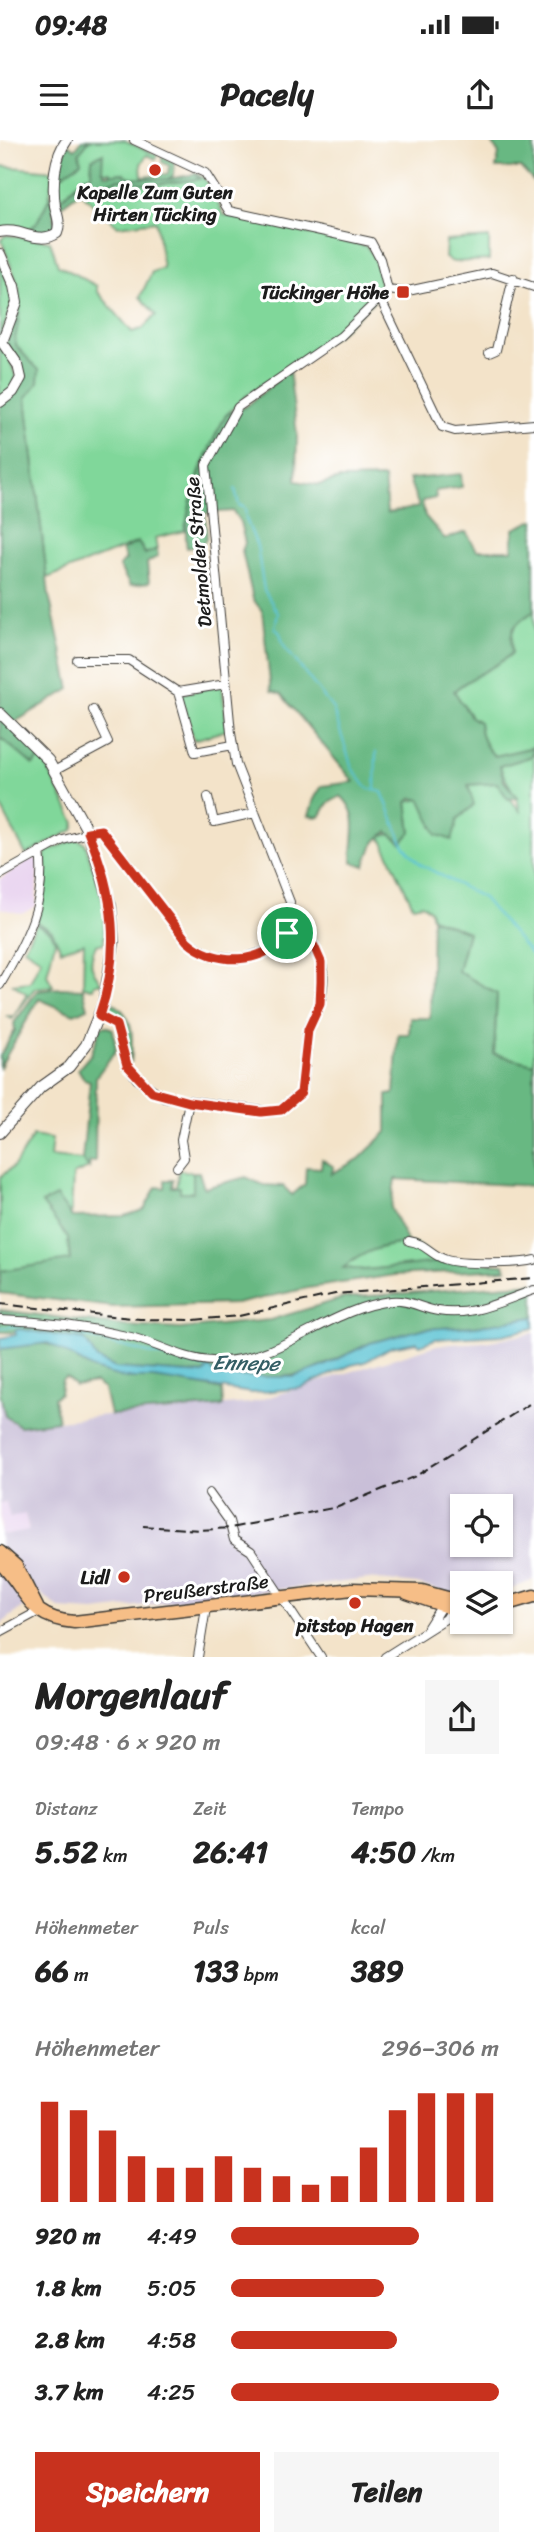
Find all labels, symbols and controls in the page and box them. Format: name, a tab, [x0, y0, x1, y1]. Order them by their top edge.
text: 09:48	[35, 2, 107, 48]
text: Pacely	[220, 66, 314, 123]
icon: menu	[35, 76, 73, 114]
icon: share	[461, 76, 499, 114]
marker: Kapelle Zum Guten Hirten Tücking	[147, 162, 163, 178]
place label: Kapelle Zum Guten Hirten Tücking	[76, 176, 234, 231]
place label: Tückinger Höhe	[261, 276, 390, 309]
marker: Tückinger Höhe	[395, 284, 411, 300]
street label: Detmolder Straße	[175, 475, 222, 629]
pin	[257, 903, 317, 963]
icon: arrive	[268, 914, 306, 952]
water label: Ennepe	[212, 1343, 282, 1383]
map controls	[450, 1494, 513, 1634]
button: locate	[450, 1494, 513, 1557]
place label: Lidl	[81, 1561, 112, 1594]
street label: Preußerstraße	[142, 1564, 271, 1613]
marker: Lidl	[116, 1569, 132, 1585]
button: layers	[450, 1571, 513, 1634]
marker: pitstop Hagen	[347, 1595, 363, 1611]
place label: pitstop Hagen	[295, 1609, 414, 1642]
text: Morgenlauf	[35, 1662, 227, 1729]
button: share	[425, 1680, 499, 1754]
text: 09:48 · 6 × 920 m	[35, 1722, 220, 1763]
text: Distanz	[35, 1792, 98, 1825]
text: Zeit	[193, 1792, 227, 1825]
text: Tempo	[351, 1792, 404, 1825]
text: 5.52	[35, 1825, 98, 1879]
text: 26:41	[193, 1825, 268, 1879]
text: 4:50	[351, 1825, 416, 1879]
text: km	[98, 1839, 128, 1872]
text: /km	[416, 1839, 455, 1872]
text: Höhenmeter	[35, 1911, 138, 1944]
text: Puls	[193, 1911, 229, 1944]
text: kcal	[351, 1911, 386, 1944]
text: 66	[35, 1944, 69, 1998]
text: 133	[193, 1944, 239, 1998]
text: 389	[351, 1944, 404, 1998]
text: m	[69, 1958, 89, 1991]
text: bpm	[239, 1958, 279, 1991]
text: Höhenmeter	[35, 2028, 159, 2069]
text: 296–306 m	[382, 2028, 499, 2069]
text: 920 m	[35, 2216, 101, 2257]
text: 4:49	[147, 2216, 197, 2257]
text: 1.8 km	[35, 2268, 102, 2309]
text: 5:05	[147, 2268, 197, 2309]
text: 2.8 km	[35, 2320, 105, 2361]
text: 4:58	[147, 2320, 196, 2361]
text: 3.7 km	[35, 2372, 104, 2413]
text: 4:25	[147, 2372, 196, 2413]
button: Speichern	[35, 2452, 260, 2532]
button: Teilen	[274, 2452, 499, 2532]

